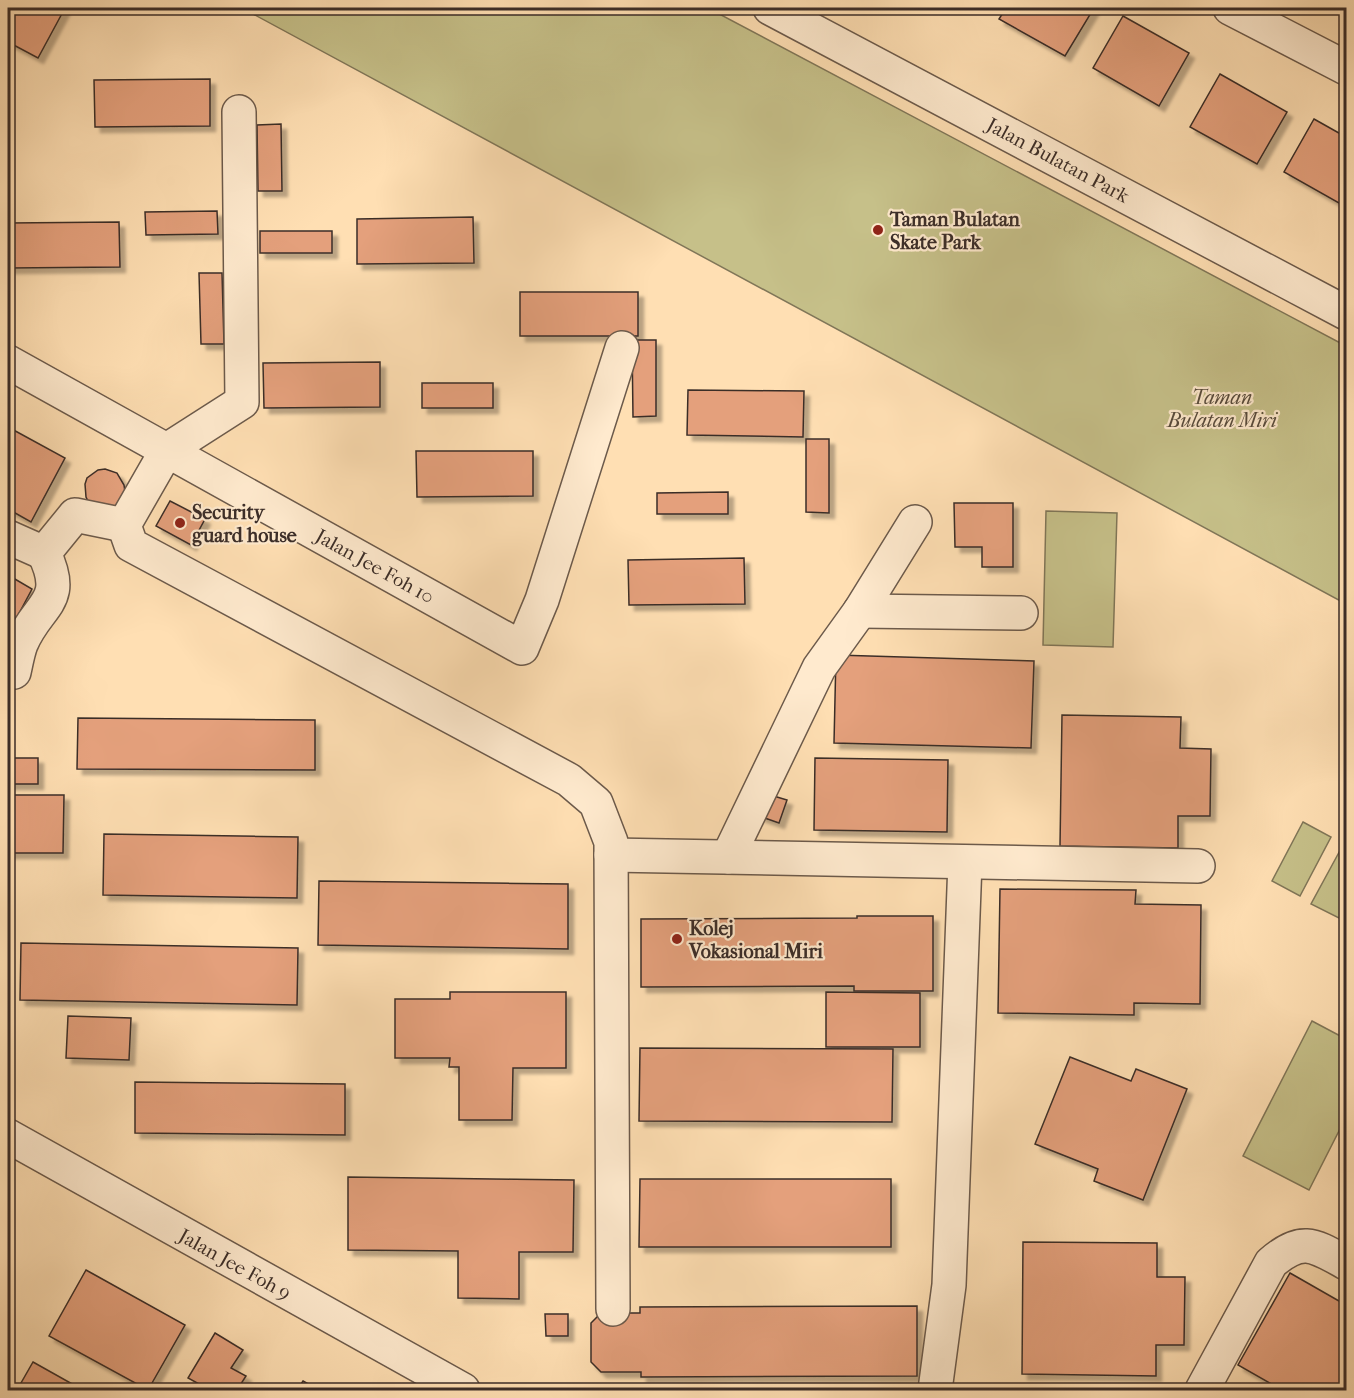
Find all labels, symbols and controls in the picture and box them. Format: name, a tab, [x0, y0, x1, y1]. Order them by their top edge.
street label: Jalan Bulatan Park	[981, 112, 1134, 208]
place label: Taman Bulatan Skate Park	[889, 208, 1020, 254]
marker: Taman Bulatan Skate Park	[871, 223, 885, 237]
park label: Taman Bulatan Miri	[1166, 386, 1278, 432]
place label: Security guard house	[192, 501, 297, 547]
marker: Security guard house	[173, 516, 187, 530]
street label: Jalan Jee Foh 10	[310, 523, 438, 609]
place label: Kolej Vokasional Miri	[688, 917, 824, 963]
marker: Kolej Vokasional Miri	[670, 932, 684, 946]
street label: Jalan Jee Foh 9	[173, 1223, 295, 1305]

